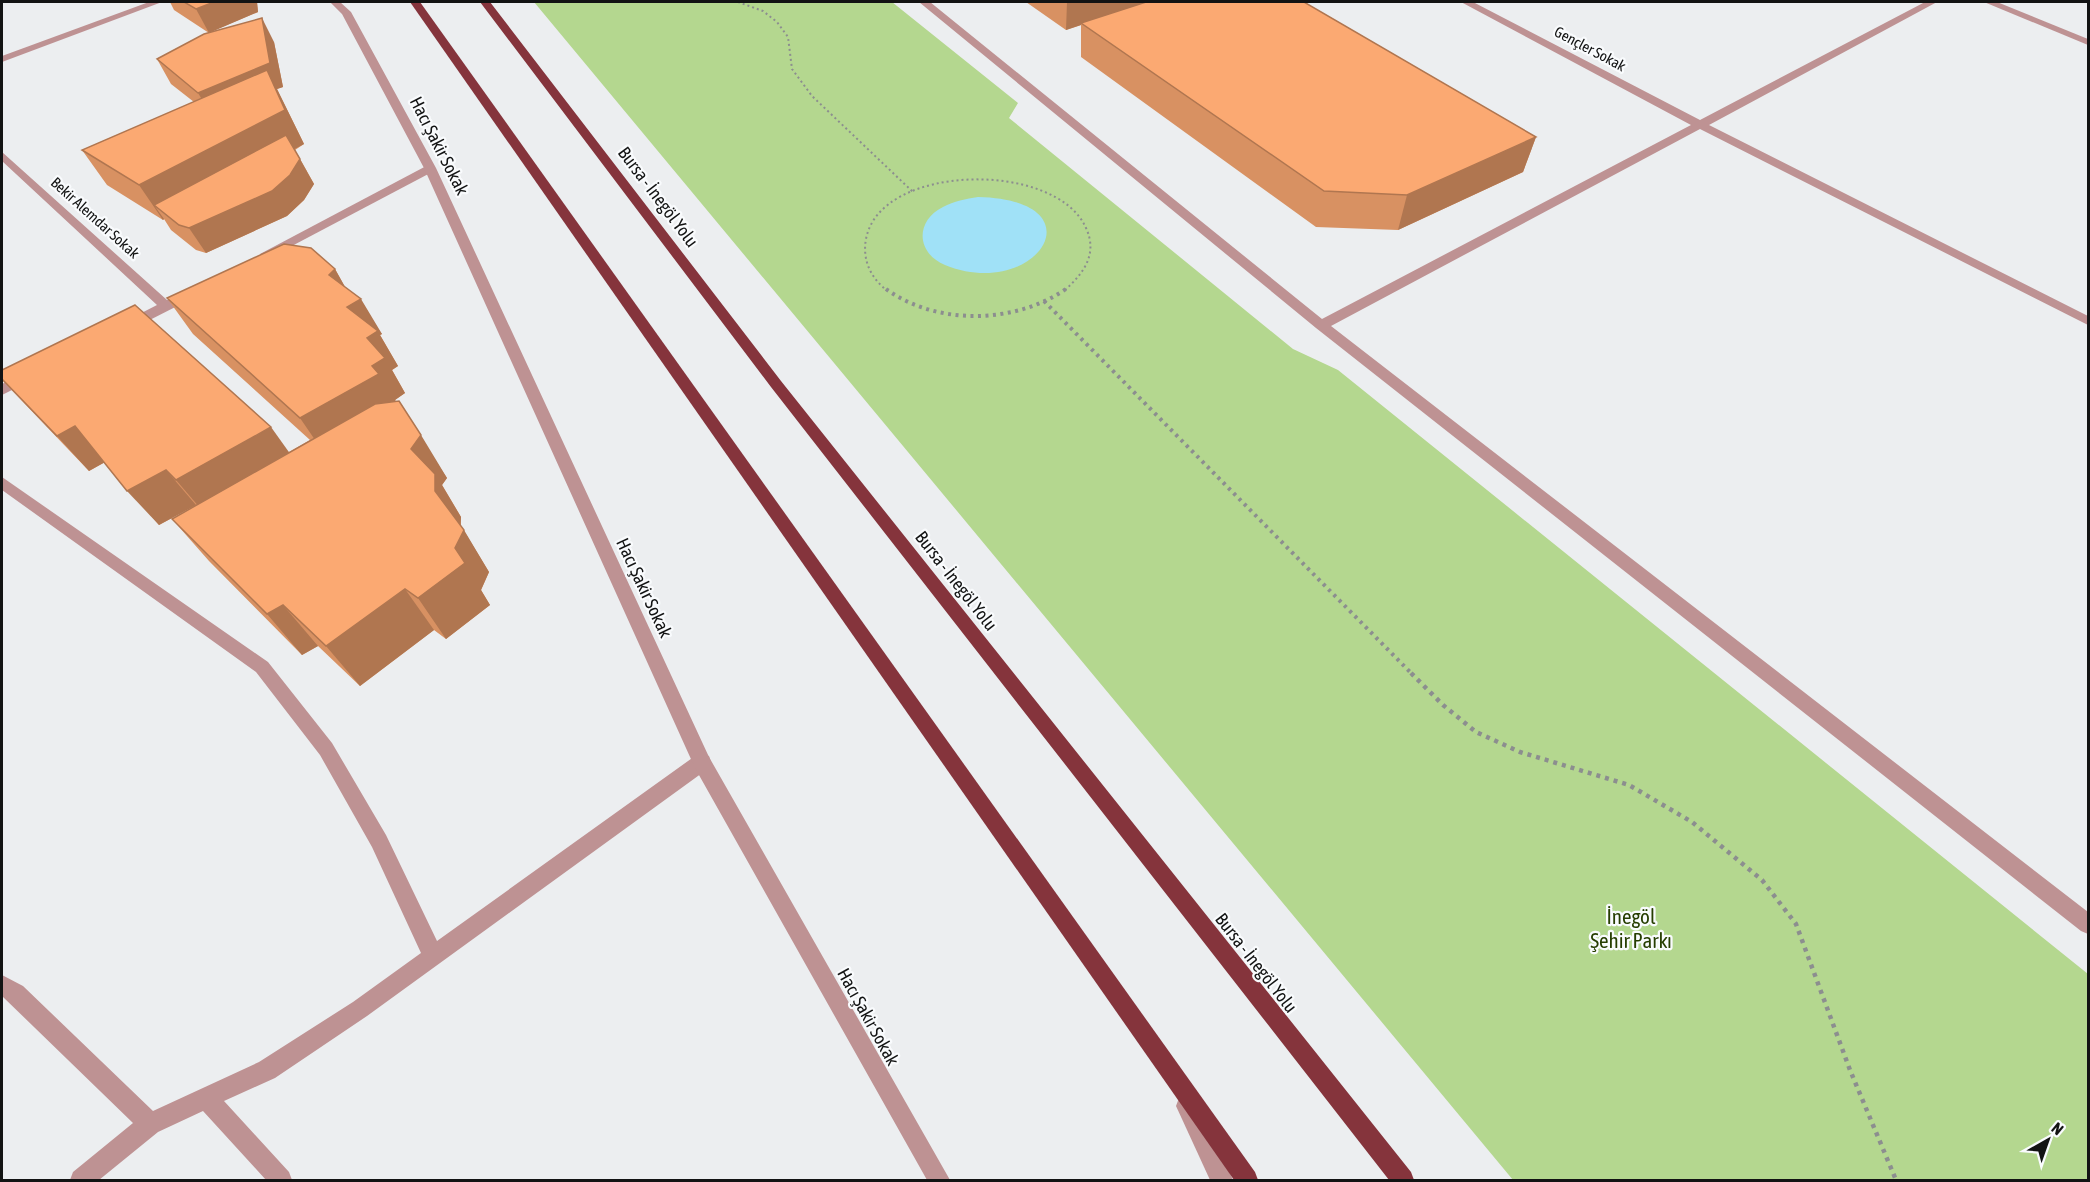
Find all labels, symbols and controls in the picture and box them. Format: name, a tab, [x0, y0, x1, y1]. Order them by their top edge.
street label: Gençler Sokak	[1552, 23, 1629, 75]
street label: Hacı Şakir Sokak	[406, 93, 473, 199]
street label: Bursa - İnegöl Yolu	[614, 142, 703, 251]
street label: Bekir Alemdar Sokak	[48, 174, 143, 262]
street label: Bursa - İnegöl Yolu	[911, 527, 1002, 634]
street label: Hacı Şakir Sokak	[612, 535, 677, 641]
park label: İnegöl Şehir Parkı	[1590, 904, 1672, 952]
street label: Bursa - İnegöl Yolu	[1211, 909, 1302, 1016]
street label: Hacı Şakir Sokak	[833, 965, 904, 1069]
north arrow	[2018, 1110, 2078, 1170]
text: N	[2048, 1119, 2067, 1138]

